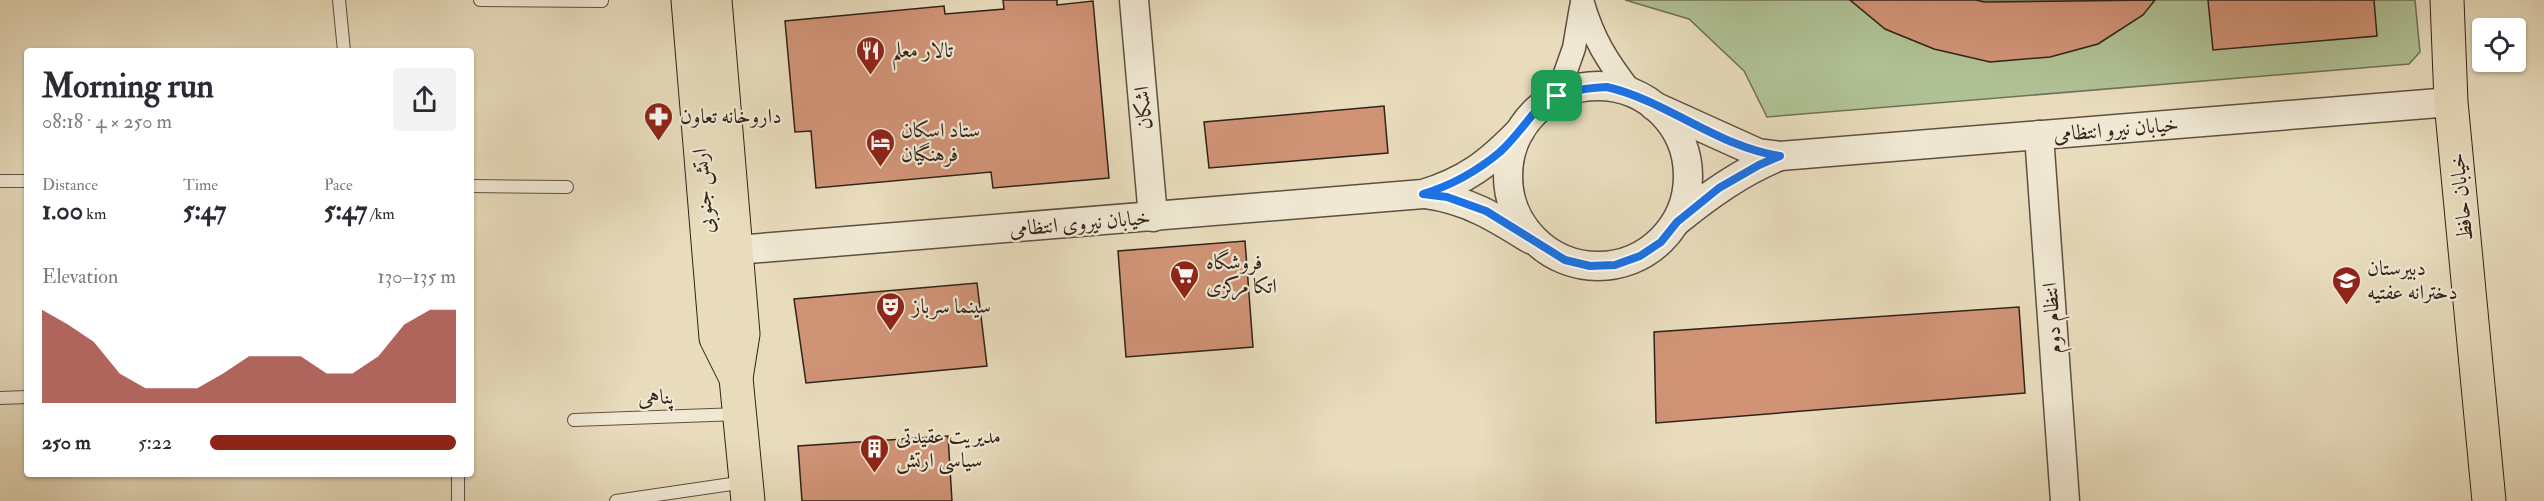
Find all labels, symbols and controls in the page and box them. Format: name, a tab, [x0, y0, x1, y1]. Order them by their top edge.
map controls	[2472, 18, 2526, 72]
button: locate	[2472, 18, 2526, 72]
restaurant icon: تالار معلم	[855, 34, 887, 76]
place label: تالار معلم	[892, 37, 954, 71]
text: Morning run	[42, 66, 214, 107]
button: share	[393, 68, 456, 131]
pin	[1531, 70, 1582, 121]
icon: arrive	[1540, 79, 1573, 112]
street label: اشکان	[1128, 85, 1159, 131]
pharmacy icon: داروخانه تعاون	[643, 100, 675, 142]
place label: داروخانه تعاون	[680, 103, 782, 130]
text: 08:18 · 4 × 250 m	[42, 109, 172, 134]
street label: خیابان نیرو انتظامی	[2052, 111, 2180, 148]
place label: ستاد اسکان فرهنگیان	[901, 117, 980, 168]
hotel icon: ستاد اسکان فرهنگیان	[864, 126, 896, 168]
street label: ارتش جنوبی	[686, 147, 722, 235]
street label: خیابان حافظ	[2443, 152, 2480, 242]
text: Distance	[42, 175, 98, 195]
text: Time	[183, 175, 218, 195]
text: Pace	[324, 175, 353, 195]
text: 1.00	[42, 195, 83, 227]
text: 5:47	[183, 195, 226, 227]
text: 5:47	[324, 195, 367, 227]
text: km	[83, 204, 106, 224]
text: /km	[367, 204, 395, 224]
street label: خیابان نیروی انتظامی	[1008, 204, 1152, 243]
place label: فروشگاه اتکا مرکزی	[1206, 249, 1277, 301]
place label: دبیرستان دخترانه عفتیه	[2367, 255, 2458, 306]
supermarket icon: فروشگاه اتکا مرکزی	[1169, 258, 1201, 300]
text: Elevation	[42, 264, 118, 289]
text: 130–135 m	[377, 264, 456, 289]
school or university icon: دبیرستان دخترانه عفتیه	[2330, 264, 2362, 306]
street label: انتظام دوم	[2037, 281, 2072, 355]
theatre icon: سینما سرباز	[875, 290, 907, 332]
place label: سینما سرباز	[910, 293, 991, 320]
street label: پناهی	[638, 383, 675, 413]
place label: مدیریت عقیدتی سیاسی ارتش	[896, 423, 1001, 475]
text: 250 m	[42, 430, 91, 455]
text: 5:22	[138, 430, 172, 455]
building icon: مدیریت عقیدتی سیاسی ارتش	[859, 432, 891, 474]

